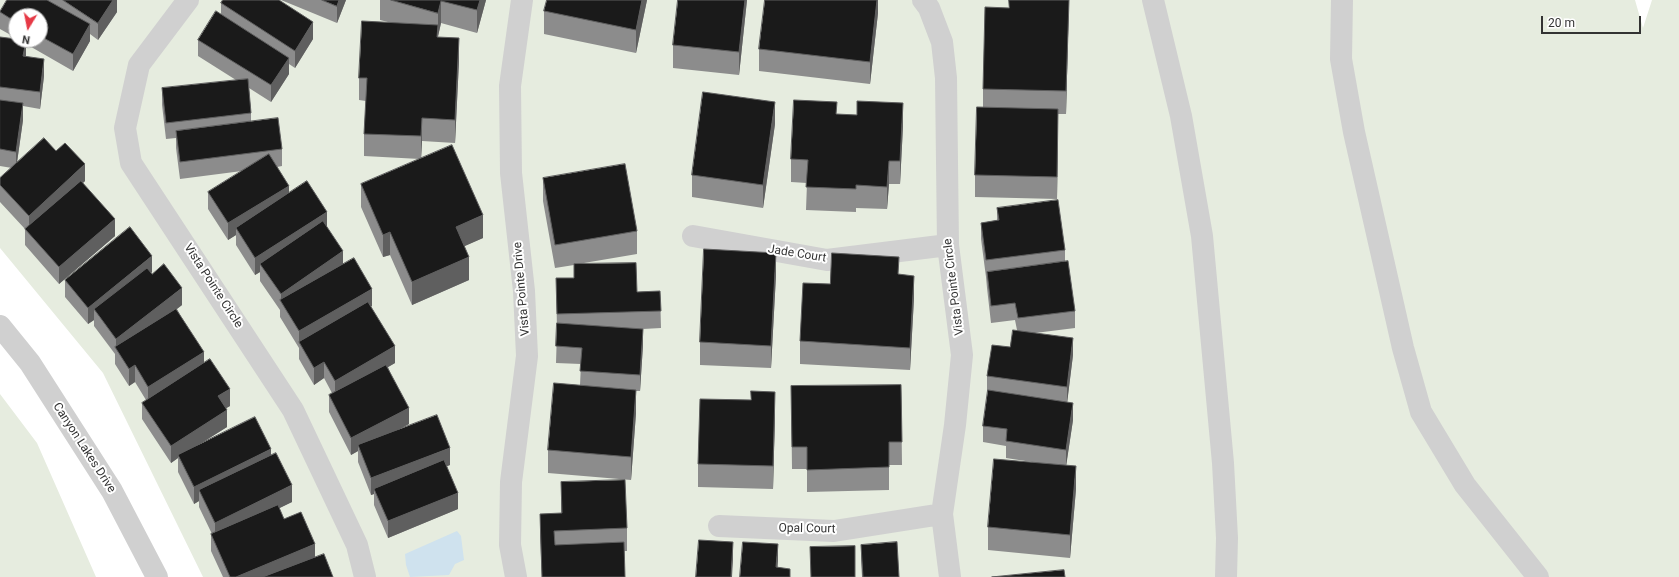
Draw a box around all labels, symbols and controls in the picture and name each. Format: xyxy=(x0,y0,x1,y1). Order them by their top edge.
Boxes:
north arrow xyxy=(8,8,48,48)
scale bar xyxy=(1543,8,1643,34)
text: 20 m xyxy=(1548,16,1575,30)
text: N xyxy=(21,32,31,46)
street label: Vista Pointe Circle xyxy=(941,238,967,336)
street label: Vista Pointe Circle xyxy=(180,241,246,331)
street label: Vista Pointe Drive xyxy=(511,241,533,337)
street label: Jade Court xyxy=(767,242,827,266)
street label: Canyon Lakes Drive xyxy=(50,400,118,496)
street label: Opal Court xyxy=(778,521,836,537)

